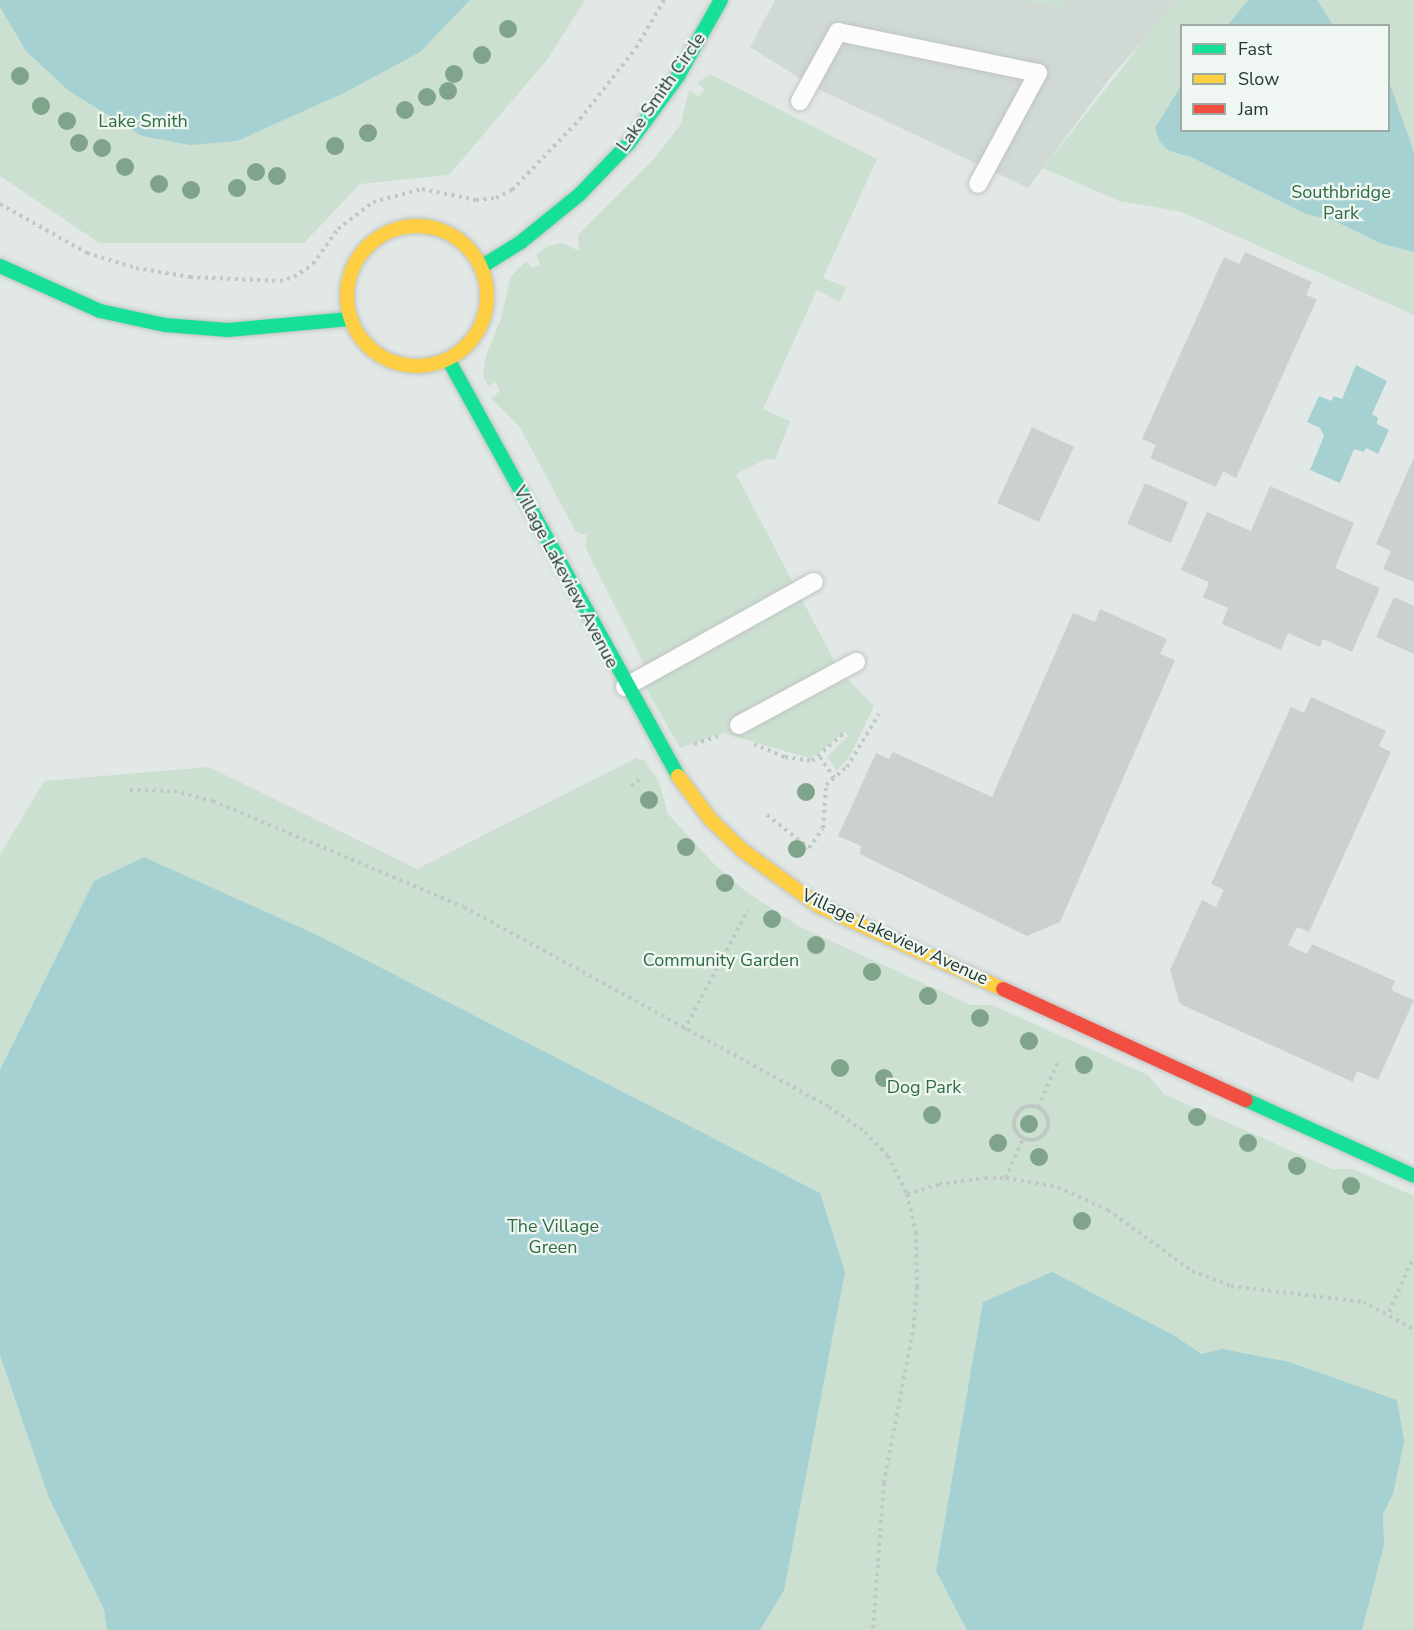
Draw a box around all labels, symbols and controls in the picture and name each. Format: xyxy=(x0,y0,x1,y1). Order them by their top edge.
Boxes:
legend xyxy=(1180,24,1390,132)
street label: Lake Smith Circle xyxy=(612,29,710,155)
text: Fast xyxy=(1238,37,1272,61)
text: Slow xyxy=(1238,67,1279,91)
text: Jam xyxy=(1238,97,1269,121)
park label: Lake Smith xyxy=(98,110,188,132)
park label: Southbridge Park xyxy=(1291,182,1391,224)
street label: Village Lakeview Avenue xyxy=(509,482,623,672)
street label: Village Lakeview Avenue xyxy=(798,884,992,990)
park label: Community Garden xyxy=(643,949,799,971)
park label: Dog Park xyxy=(887,1076,961,1098)
park label: The Village Green xyxy=(507,1216,599,1258)

